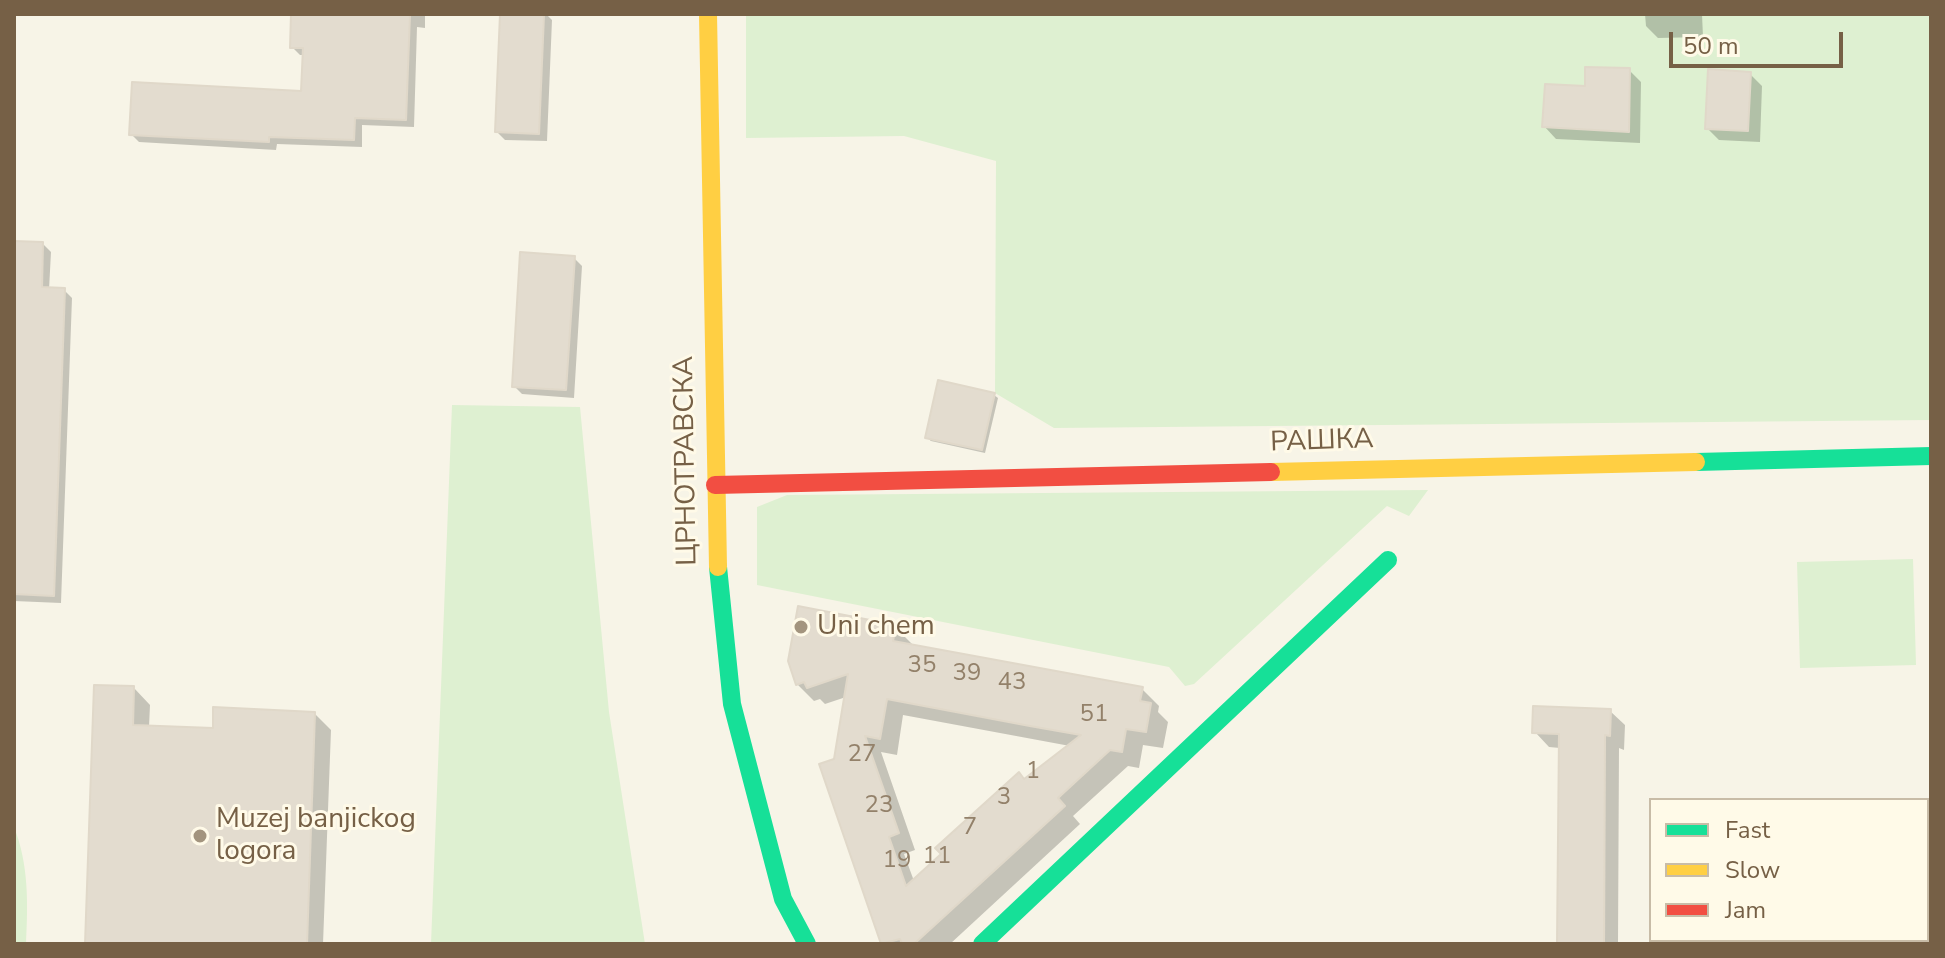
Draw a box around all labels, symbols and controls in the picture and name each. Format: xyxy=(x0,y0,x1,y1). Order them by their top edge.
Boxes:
scale bar xyxy=(1673,16,1847,66)
text: 50 m xyxy=(1683,30,1739,62)
street label: ЦРНОТРАВСКА xyxy=(668,356,706,566)
street label: РАШКА xyxy=(1270,423,1374,461)
place label: Uni chem xyxy=(817,610,935,644)
marker: Uni chem xyxy=(792,618,810,636)
house number: 35 xyxy=(908,652,936,680)
house number: 39 xyxy=(953,660,981,688)
house number: 43 xyxy=(998,669,1026,697)
house number: 51 xyxy=(1080,701,1108,729)
house number: 27 xyxy=(848,741,876,769)
house number: 1 xyxy=(1026,758,1040,786)
house number: 3 xyxy=(997,784,1011,812)
house number: 23 xyxy=(865,792,893,820)
legend xyxy=(1649,798,1929,942)
place label: Muzej banjickog logora xyxy=(216,803,416,869)
house number: 7 xyxy=(963,814,977,842)
text: Fast xyxy=(1725,814,1770,846)
marker: Muzej banjickog logora xyxy=(191,827,209,845)
house number: 11 xyxy=(923,843,951,871)
house number: 19 xyxy=(883,847,911,875)
text: Slow xyxy=(1725,854,1780,886)
text: Jam xyxy=(1725,894,1766,926)

